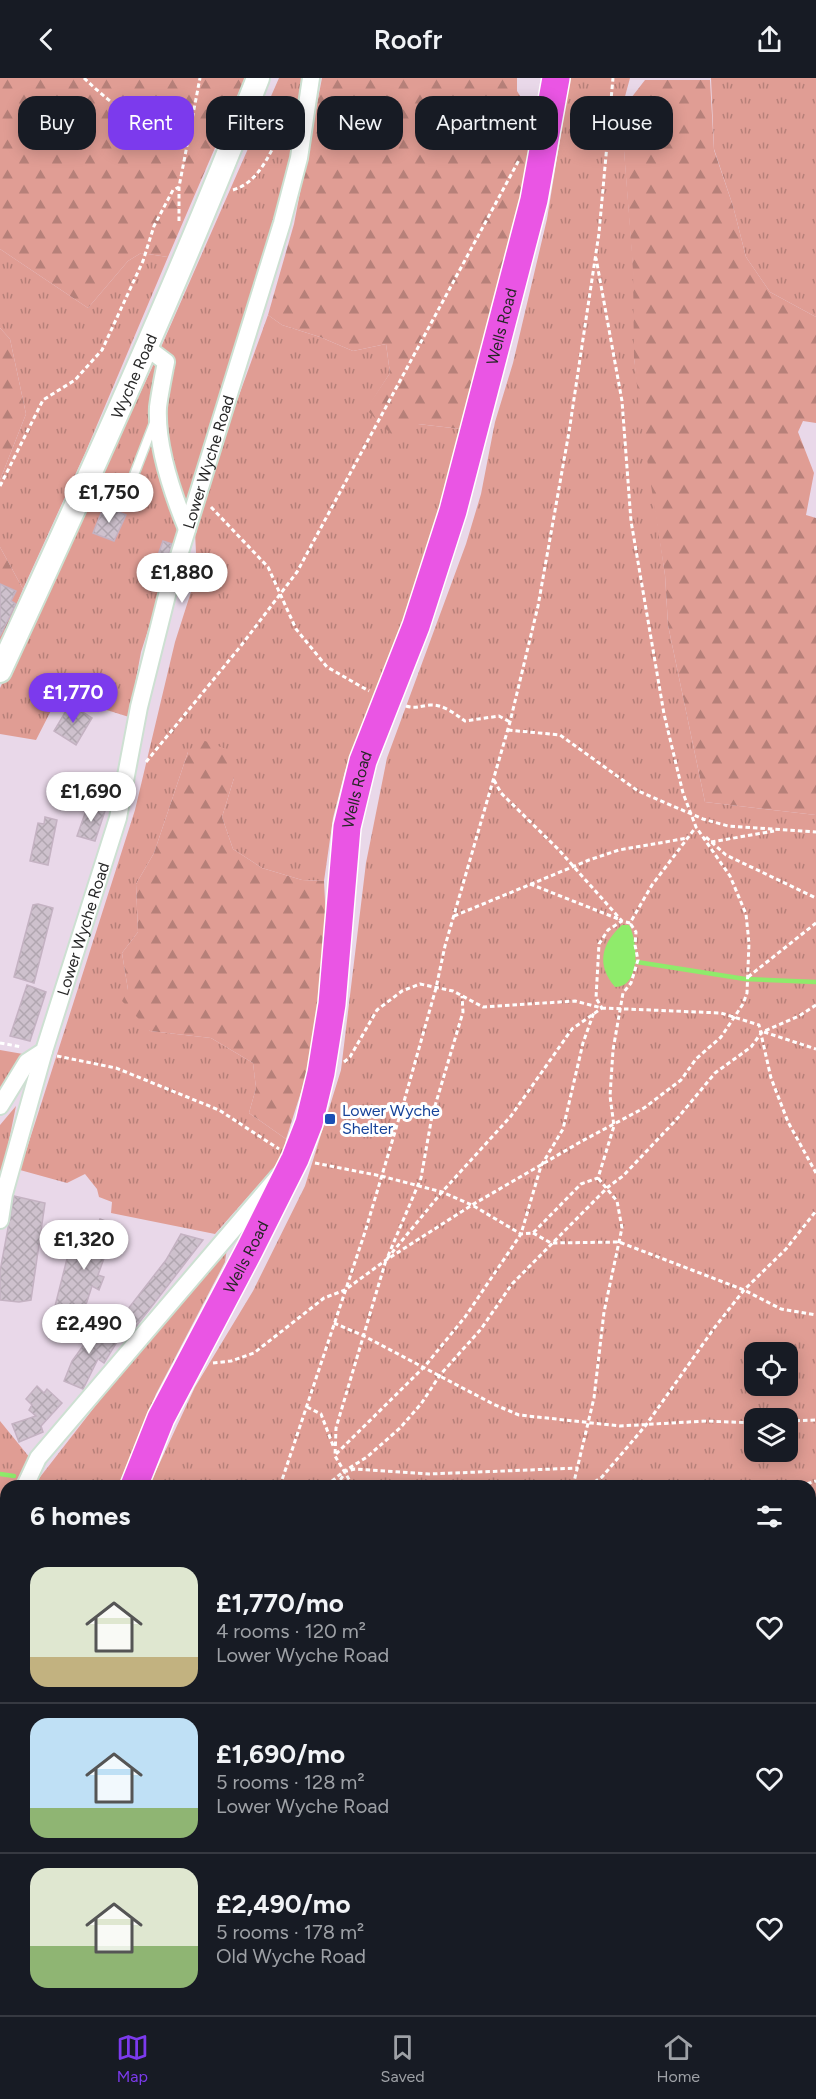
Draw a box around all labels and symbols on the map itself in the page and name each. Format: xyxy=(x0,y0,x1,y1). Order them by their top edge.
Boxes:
street label: Wells Road xyxy=(482,286,520,367)
street label: Wyche Road xyxy=(107,331,161,421)
street label: Lower Wyche Road xyxy=(178,393,238,531)
pin: £1,750 xyxy=(60,473,158,524)
pin: £1,880 xyxy=(133,553,231,604)
pin: £1,770 xyxy=(24,673,122,724)
street label: Wells Road xyxy=(338,748,376,830)
pin: £1,690 xyxy=(42,772,140,823)
street label: Lower Wyche Road xyxy=(53,860,113,998)
place label: Lower Wyche Shelter xyxy=(342,1101,440,1138)
marker: Lower Wyche Shelter xyxy=(323,1112,337,1126)
street label: Wells Road xyxy=(219,1218,272,1296)
pin: £1,320 xyxy=(35,1220,133,1271)
pin: £2,490 xyxy=(40,1304,138,1355)

